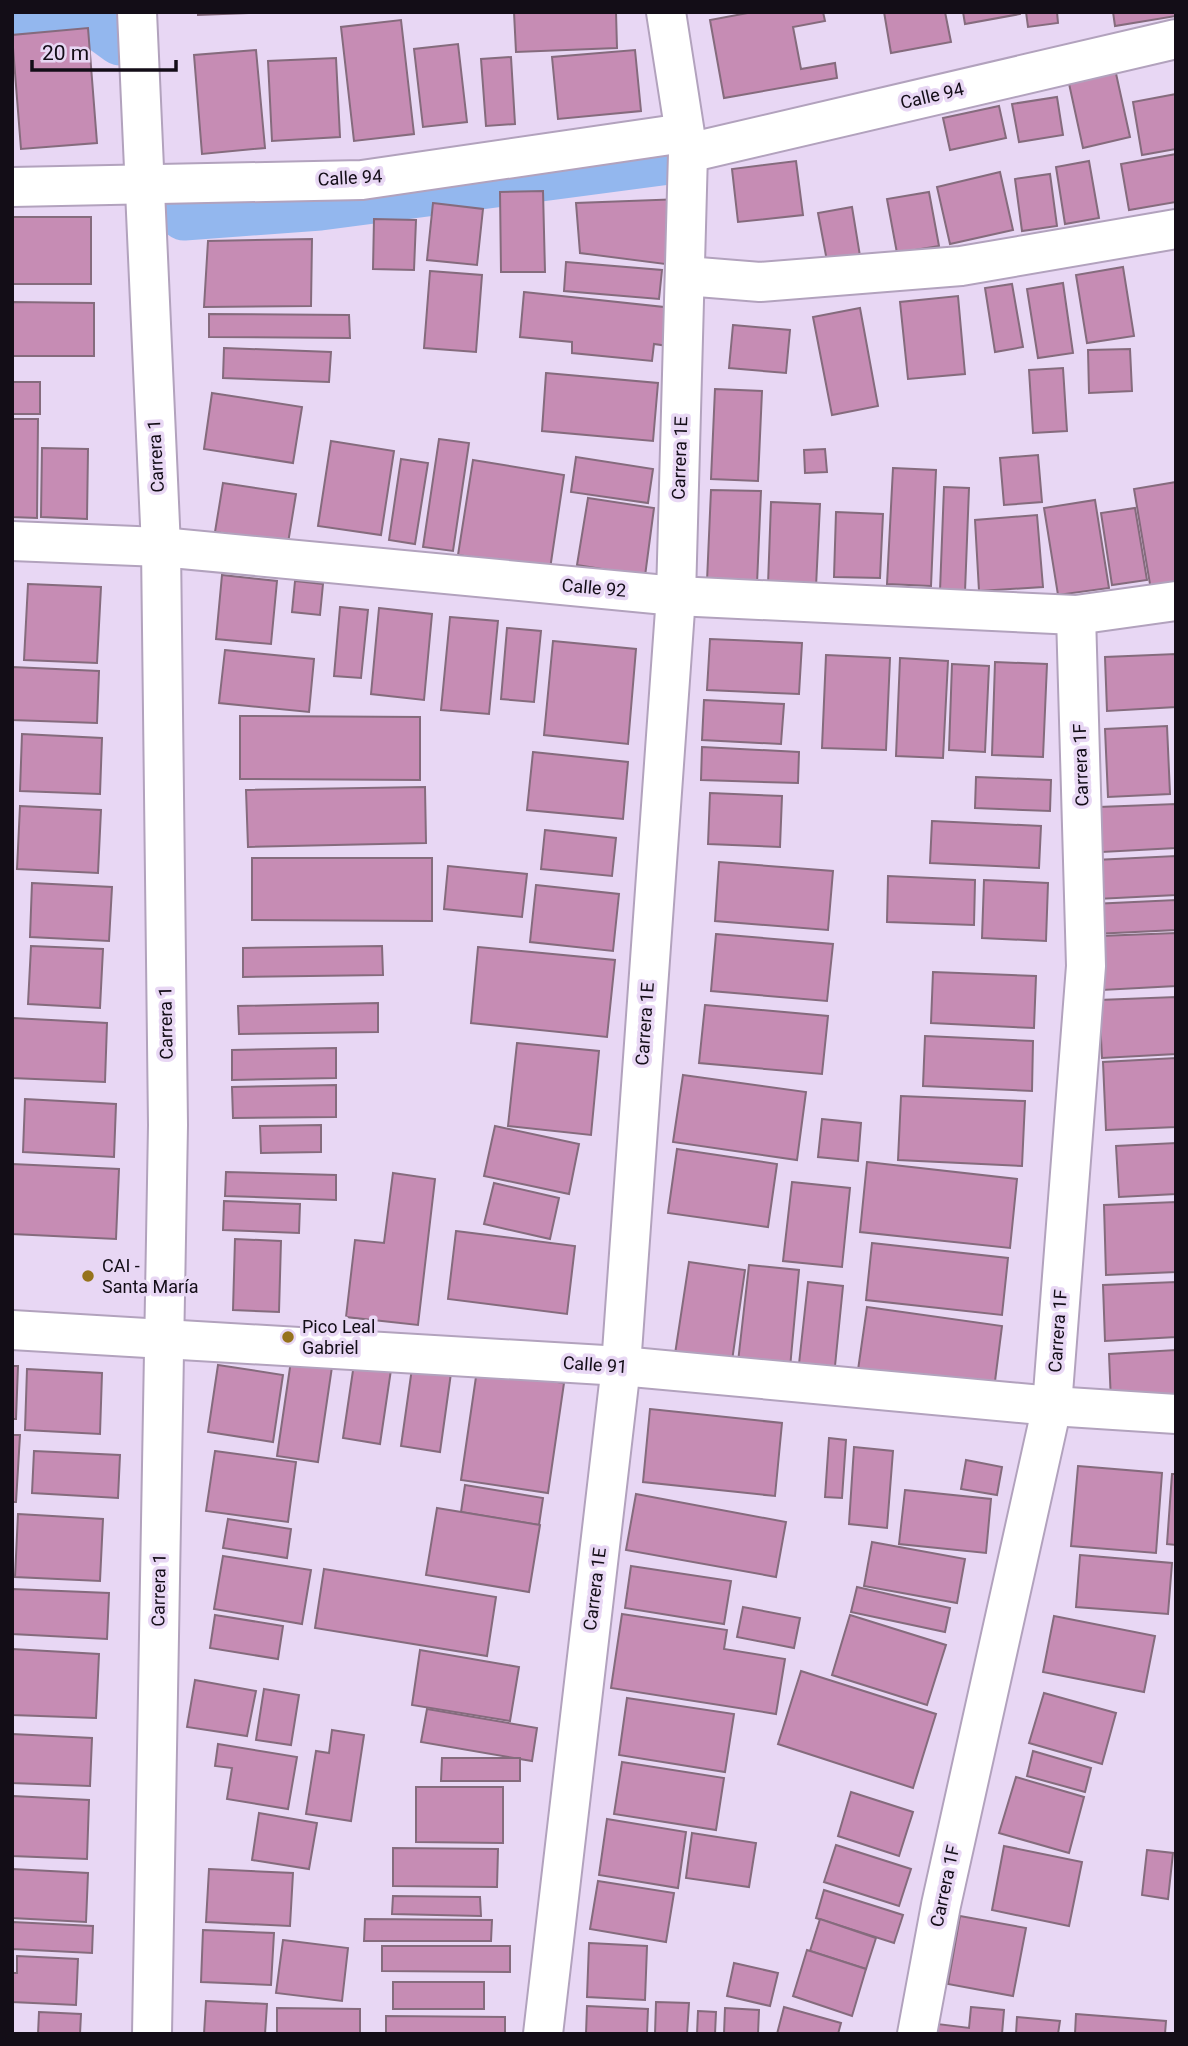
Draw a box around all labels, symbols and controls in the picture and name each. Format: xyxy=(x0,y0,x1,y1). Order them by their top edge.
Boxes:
scale bar xyxy=(32,28,175,72)
text: 20 m xyxy=(42,41,89,65)
street label: Calle 94 xyxy=(898,78,966,113)
street label: Calle 94 xyxy=(317,165,383,190)
street label: Carrera 1E xyxy=(668,416,691,500)
street label: Carrera 1 xyxy=(143,419,168,493)
street label: Calle 92 xyxy=(561,574,627,601)
street label: Carrera 1F xyxy=(1069,723,1092,807)
street label: Carrera 1E xyxy=(631,982,658,1066)
street label: Carrera 1 xyxy=(154,986,177,1060)
place label: CAI - Santa María xyxy=(102,1255,198,1297)
marker: CAI - Santa María xyxy=(80,1268,96,1284)
street label: Carrera 1F xyxy=(1044,1289,1071,1373)
place label: Pico Leal Gabriel xyxy=(302,1316,375,1358)
marker: Pico Leal Gabriel xyxy=(280,1329,296,1345)
street label: Calle 91 xyxy=(562,1352,628,1377)
street label: Carrera 1E xyxy=(579,1546,610,1632)
street label: Carrera 1 xyxy=(147,1553,170,1627)
street label: Carrera 1F xyxy=(926,1843,963,1929)

